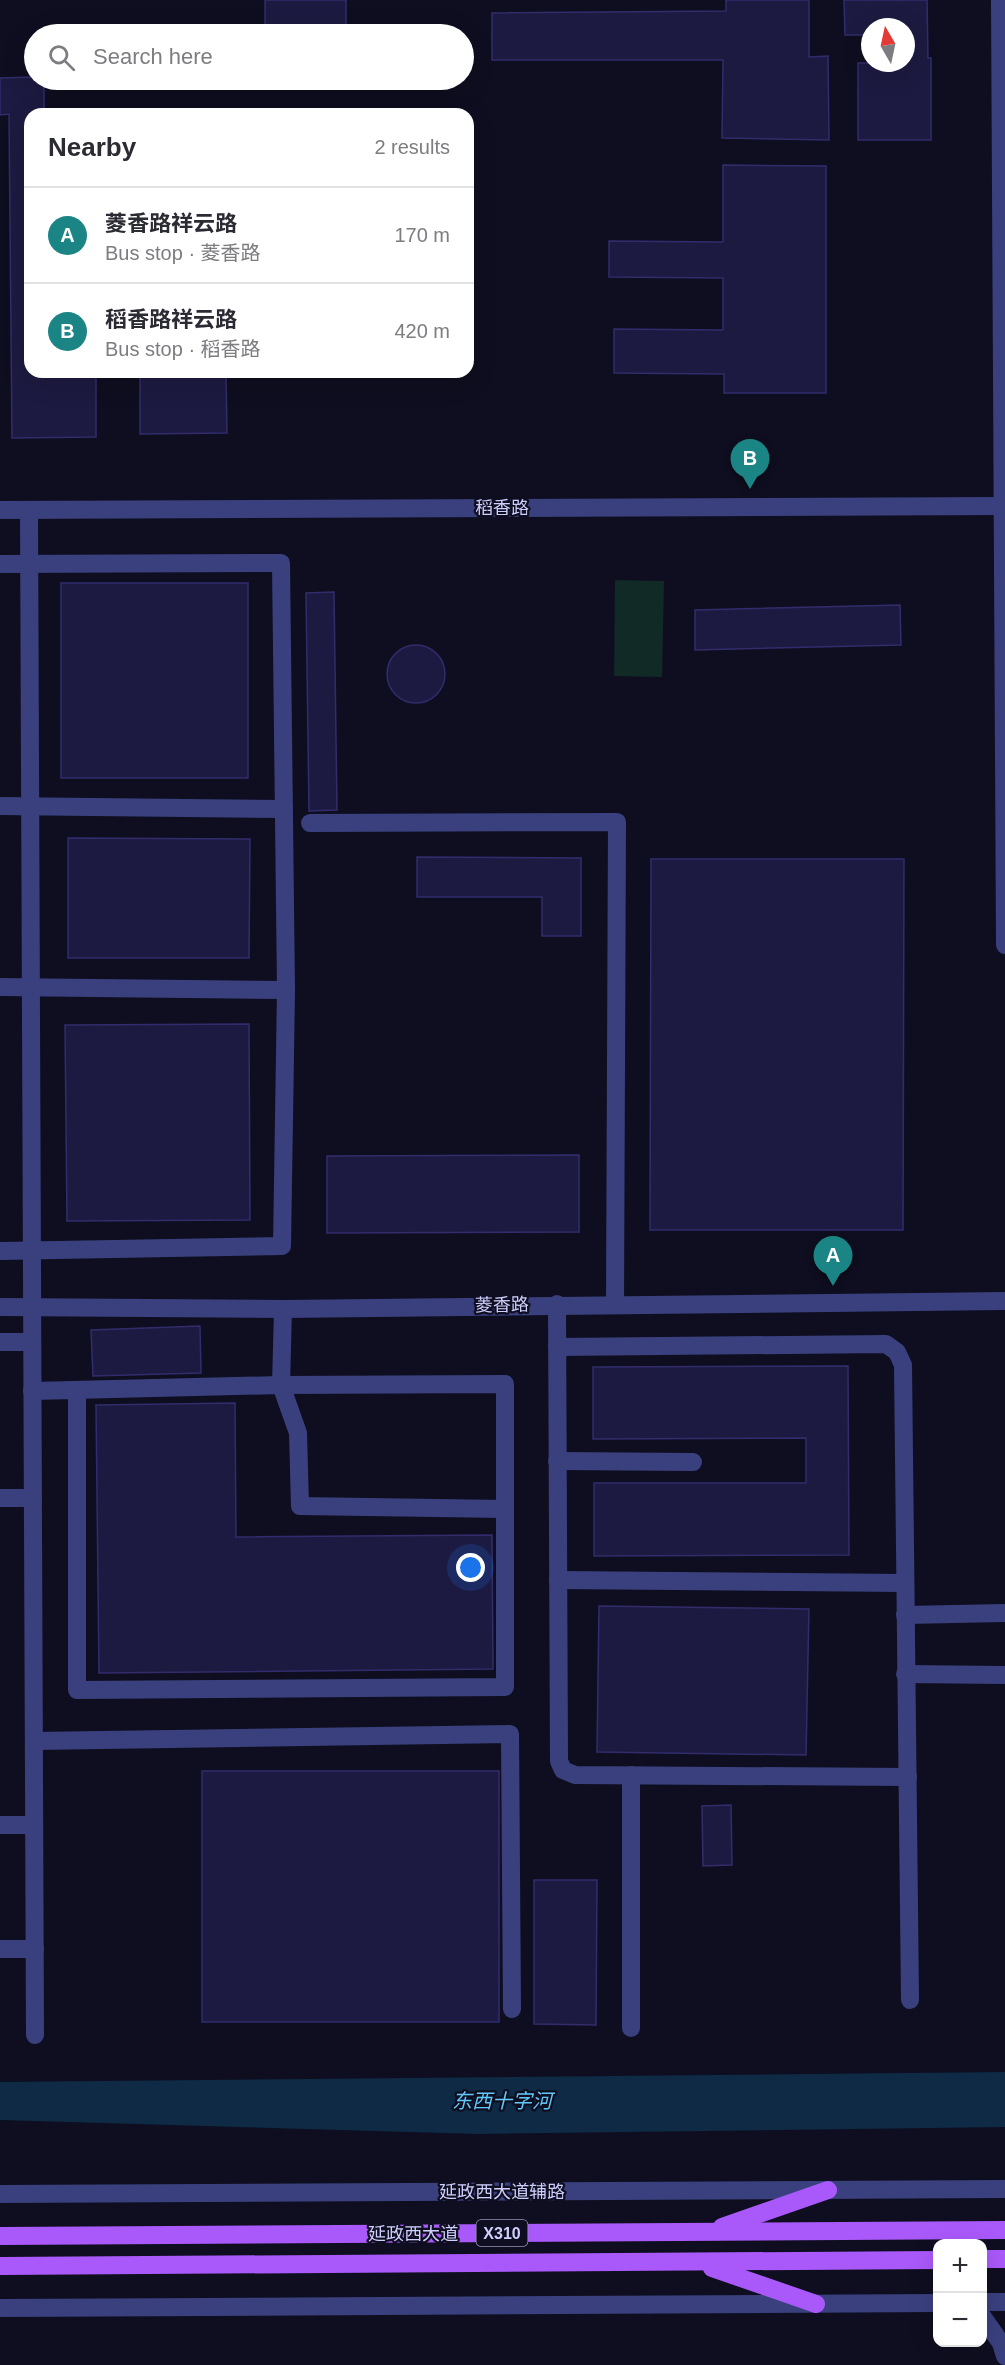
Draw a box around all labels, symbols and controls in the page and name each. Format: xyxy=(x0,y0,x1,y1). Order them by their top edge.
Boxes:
north arrow xyxy=(861,18,915,72)
search box xyxy=(24,24,474,90)
icon: search xyxy=(45,41,78,74)
text: Search here xyxy=(93,44,213,69)
text: Nearby xyxy=(48,132,136,162)
text: 2 results xyxy=(374,136,450,158)
text: 菱香路祥云路 xyxy=(105,211,237,236)
text: A xyxy=(60,224,75,246)
text: 170 m xyxy=(394,224,450,246)
text: Bus stop · 菱香路 xyxy=(105,242,261,264)
text: 稻香路祥云路 xyxy=(105,307,237,332)
text: B xyxy=(60,320,75,342)
text: 420 m xyxy=(394,320,450,342)
text: Bus stop · 稻香路 xyxy=(105,338,261,360)
pin: B xyxy=(730,440,770,489)
street label: 稻香路 xyxy=(475,498,529,518)
pin: A xyxy=(814,1236,852,1286)
street label: 菱香路 xyxy=(475,1295,529,1315)
your location xyxy=(456,1553,485,1582)
water label: 东西十字河 xyxy=(452,2090,556,2112)
street label: 延政西大道辅路 xyxy=(439,2182,565,2202)
road number: X310 xyxy=(476,2220,528,2246)
street label: 延政西大道 xyxy=(368,2224,458,2244)
map controls xyxy=(933,2239,987,2347)
button: + xyxy=(933,2239,987,2293)
button: − xyxy=(933,2293,987,2347)

